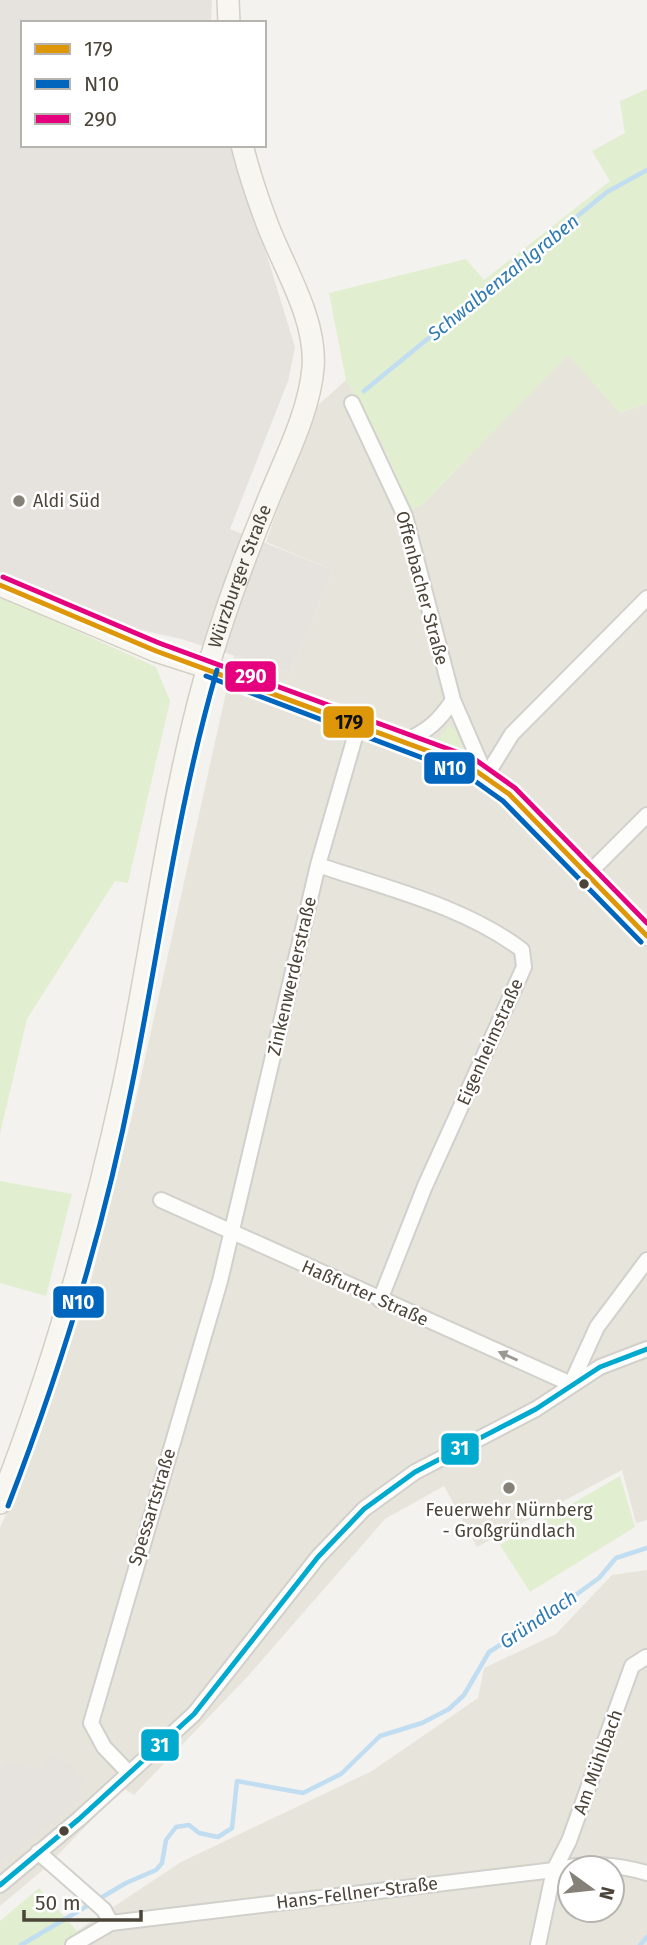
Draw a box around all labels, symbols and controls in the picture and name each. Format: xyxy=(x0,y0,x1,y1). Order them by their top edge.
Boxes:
legend xyxy=(21,21,266,147)
text: 179 xyxy=(84,36,113,62)
text: N10 xyxy=(84,71,119,97)
text: 290 xyxy=(84,106,117,132)
water label: Schwalbenzahlgraben xyxy=(422,209,583,346)
place label: Aldi Süd xyxy=(33,490,100,512)
marker: Aldi Süd xyxy=(11,493,27,509)
street label: Würzburger Straße xyxy=(204,501,276,651)
street label: Offenbacher Straße xyxy=(391,509,453,667)
line badge: 290 xyxy=(224,660,277,693)
text: 290 xyxy=(235,665,267,688)
line badge: 179 xyxy=(322,705,375,739)
text: 179 xyxy=(335,711,363,734)
line badge: N10 xyxy=(423,751,476,785)
text: N10 xyxy=(434,757,466,780)
unlabelled marker xyxy=(577,877,591,891)
street label: Zinkenwerderstraße xyxy=(263,894,321,1058)
street label: Eigenheimstraße xyxy=(452,975,528,1109)
street label: Haßfurter Straße xyxy=(298,1255,432,1331)
line badge: N10 xyxy=(52,1285,105,1319)
text: N10 xyxy=(62,1291,94,1314)
one-way arrow xyxy=(498,1350,519,1361)
line badge: 31 xyxy=(440,1432,480,1466)
text: 31 xyxy=(450,1437,469,1460)
street label: Spessartstraße xyxy=(124,1446,180,1568)
marker: Feuerwehr Nürnberg - Großgründlach xyxy=(501,1480,517,1496)
place label: Feuerwehr Nürnberg - Großgründlach xyxy=(425,1499,593,1542)
water label: Gründlach xyxy=(495,1585,581,1654)
street label: Am Mühlbach xyxy=(569,1706,627,1818)
line badge: 31 xyxy=(140,1728,180,1762)
text: 31 xyxy=(150,1734,169,1757)
unlabelled marker xyxy=(57,1824,71,1838)
north arrow xyxy=(556,1854,626,1924)
street label: Hans-Fellner-Straße xyxy=(275,1872,439,1914)
scale bar xyxy=(24,1878,142,1922)
text: N xyxy=(594,1884,620,1902)
text: 50 m xyxy=(35,1890,81,1916)

